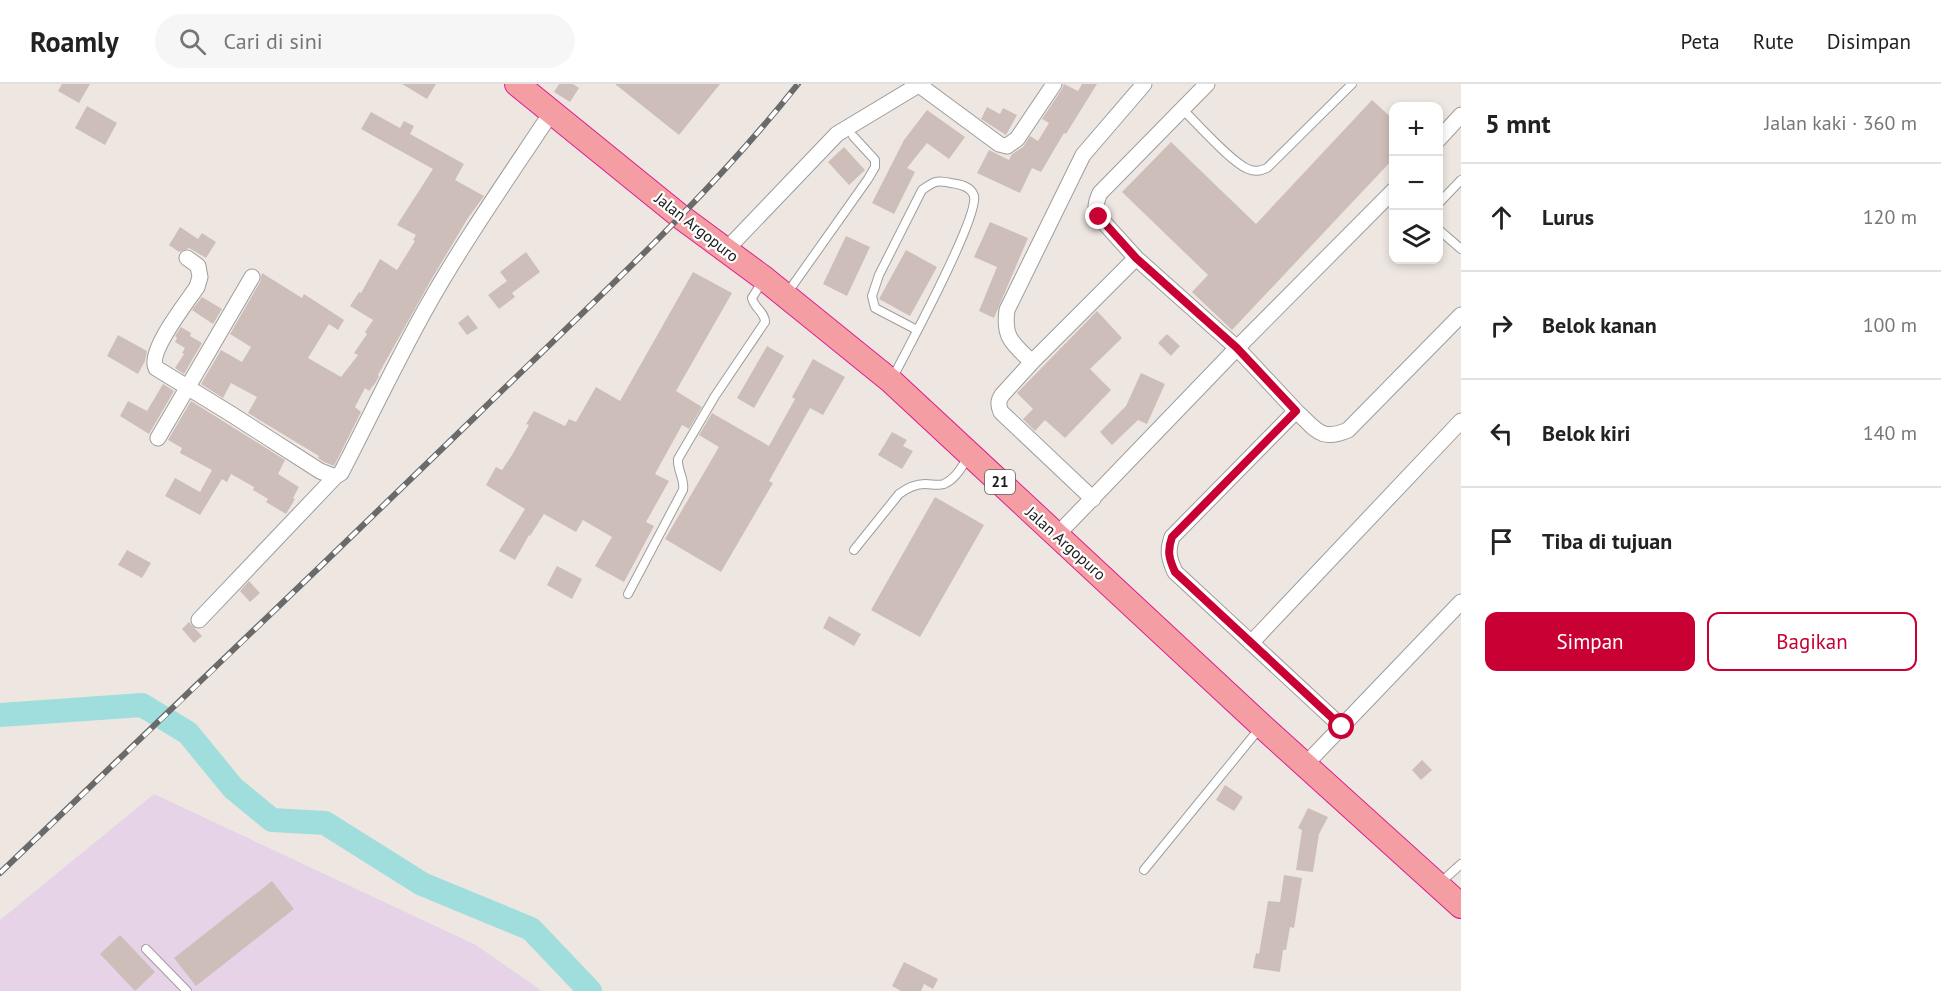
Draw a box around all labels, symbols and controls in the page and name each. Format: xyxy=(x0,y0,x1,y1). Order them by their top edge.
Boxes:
search box xyxy=(155,14,575,68)
text: Roamly xyxy=(30,23,119,60)
icon: search xyxy=(176,25,209,58)
text: Cari di sini xyxy=(224,27,323,55)
text: Peta xyxy=(1680,28,1720,55)
text: Rute xyxy=(1753,28,1794,55)
text: Disimpan xyxy=(1827,28,1911,55)
map controls xyxy=(1389,102,1443,264)
button: + xyxy=(1389,102,1443,156)
text: 5 mnt xyxy=(1485,107,1551,140)
text: Jalan kaki · 360 m xyxy=(1764,110,1917,136)
button: − xyxy=(1389,156,1443,210)
street label: Jalan Argopuro xyxy=(650,187,743,266)
icon: ahead xyxy=(1485,201,1518,234)
route end xyxy=(1085,203,1111,229)
text: Lurus xyxy=(1542,203,1594,231)
text: 120 m xyxy=(1863,204,1917,230)
button: layers xyxy=(1389,210,1443,264)
icon: right xyxy=(1485,309,1518,342)
text: Belok kanan xyxy=(1542,311,1657,339)
text: 100 m xyxy=(1863,312,1917,338)
icon: left xyxy=(1485,417,1518,450)
text: Belok kiri xyxy=(1542,419,1631,447)
text: 140 m xyxy=(1863,420,1917,446)
road number: 21 xyxy=(985,470,1015,494)
street label: Jalan Argopuro xyxy=(1021,501,1110,584)
icon: arrive xyxy=(1485,525,1518,558)
text: Tiba di tujuan xyxy=(1542,527,1672,555)
button: Simpan xyxy=(1485,612,1695,671)
button: Bagikan xyxy=(1707,612,1917,671)
route start xyxy=(1328,713,1354,739)

